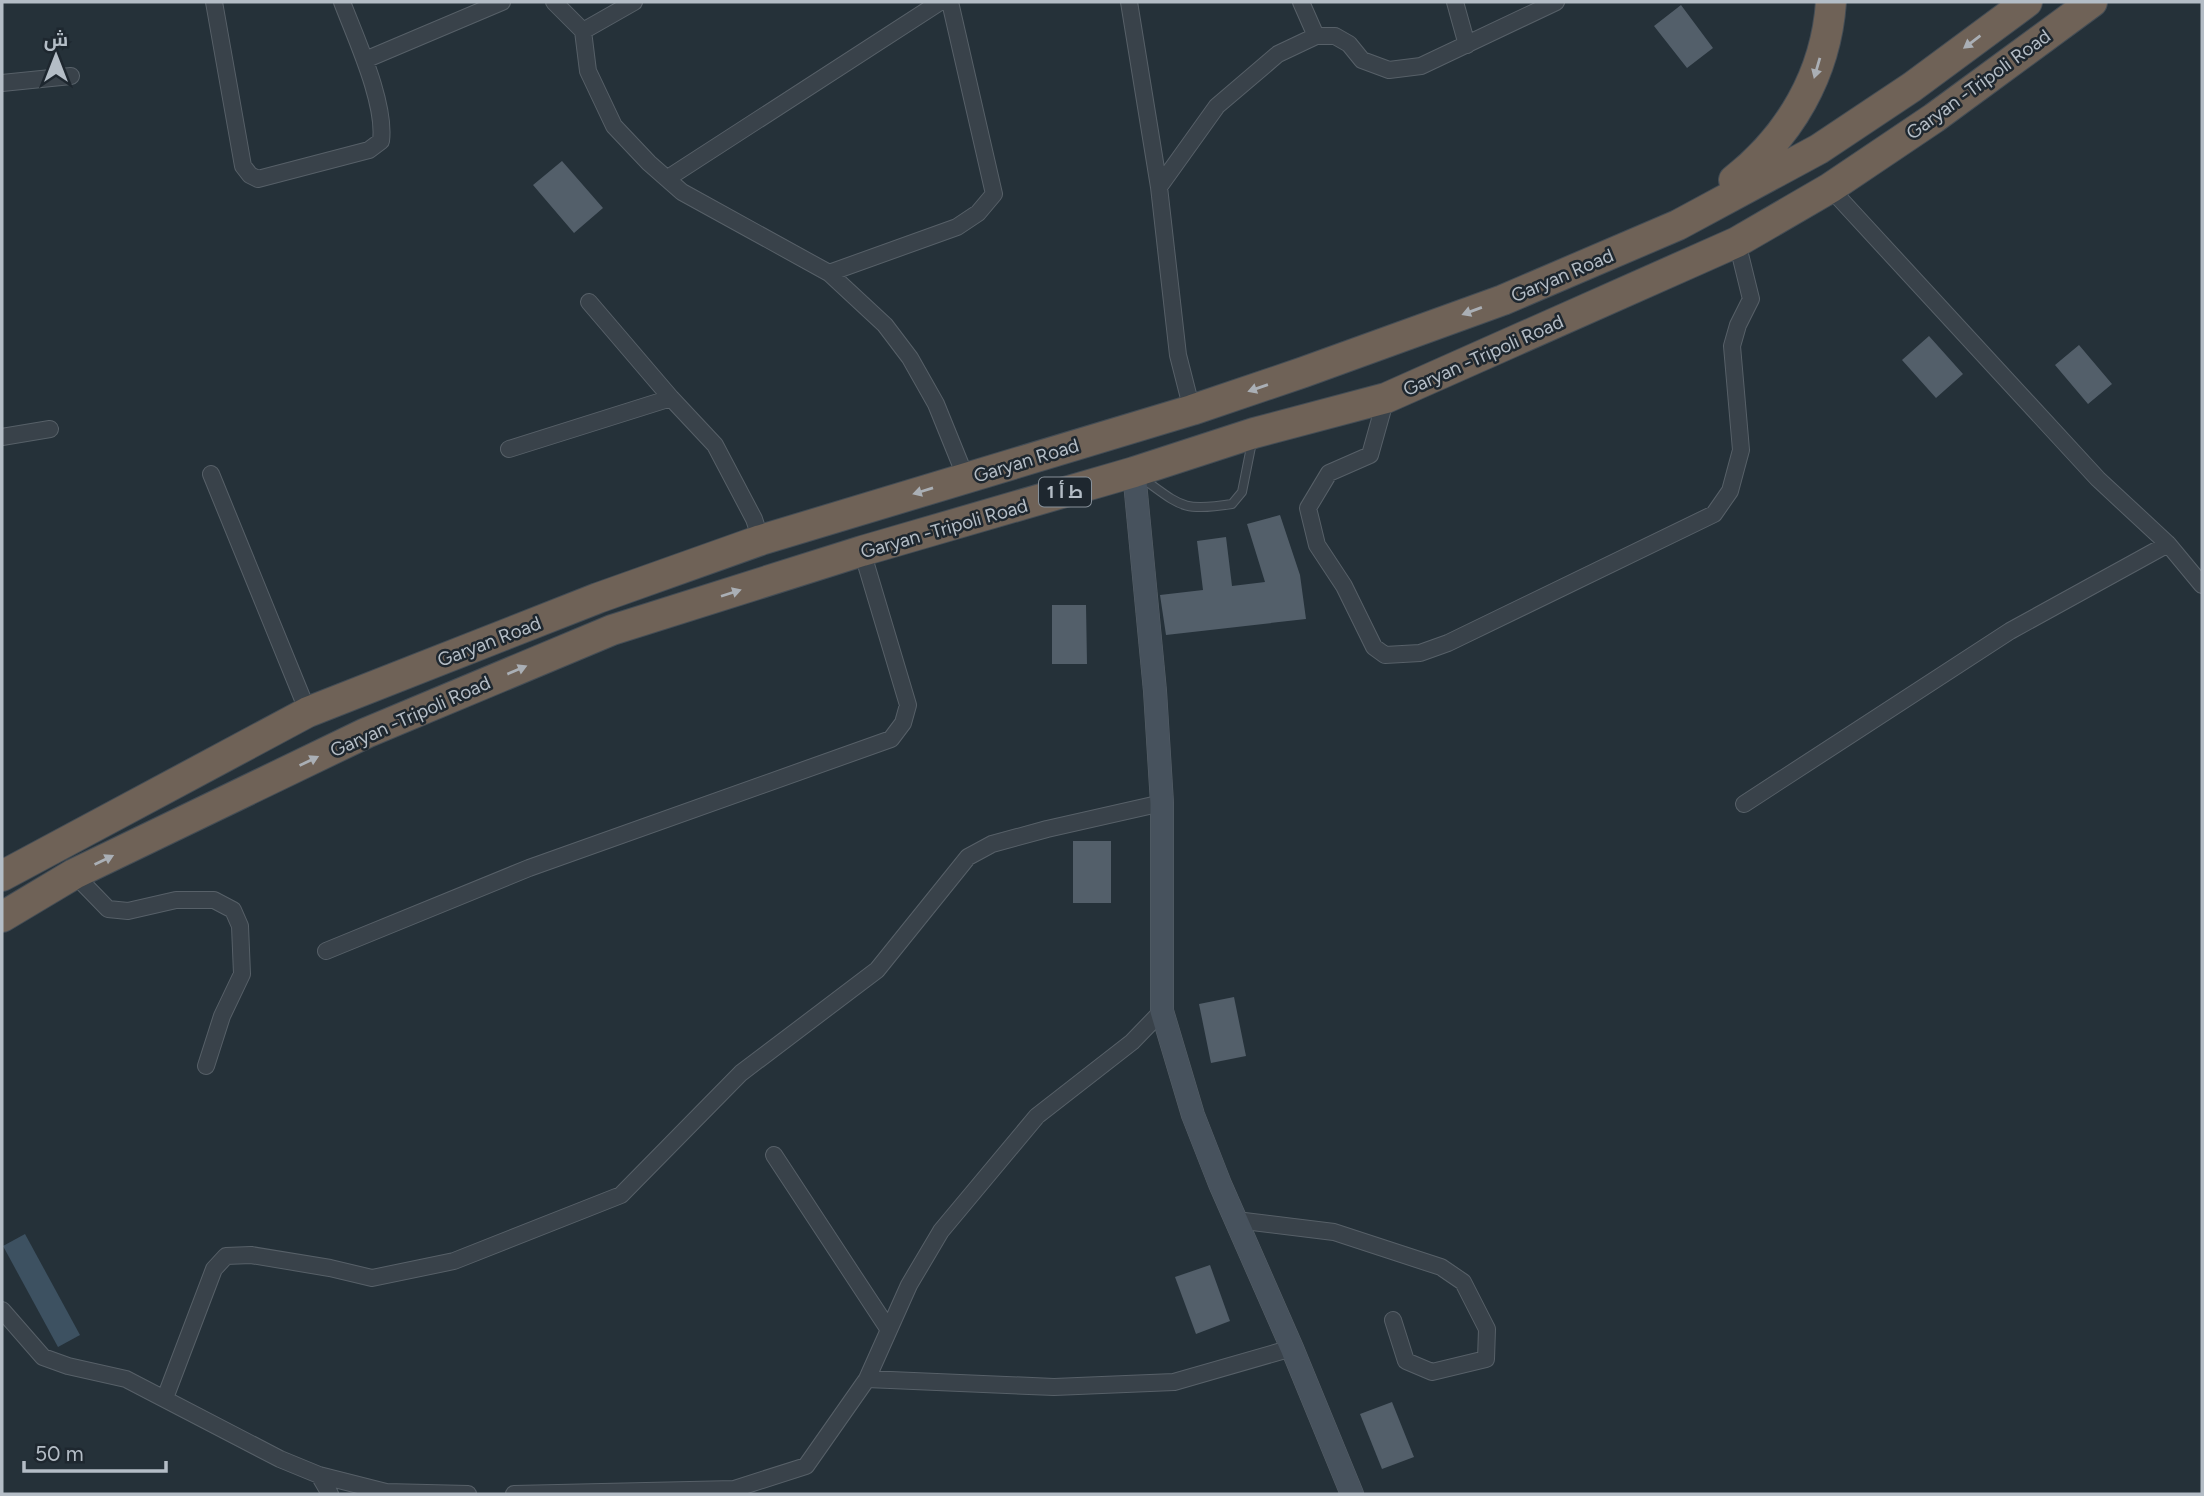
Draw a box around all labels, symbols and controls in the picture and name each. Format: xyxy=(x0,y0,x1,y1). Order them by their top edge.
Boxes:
north arrow xyxy=(21,21,91,91)
street label: Garyan -Tripoli Road xyxy=(1902,24,2055,145)
text: ش xyxy=(44,28,68,51)
one-way arrow xyxy=(1963,35,1981,49)
one-way arrow xyxy=(1811,58,1821,79)
street label: Garyan Road xyxy=(1508,244,1617,307)
one-way arrow xyxy=(1461,306,1482,317)
street label: Garyan -Tripoli Road xyxy=(1400,310,1567,401)
one-way arrow xyxy=(1247,383,1268,394)
street label: Garyan Road xyxy=(971,434,1082,487)
road number: ط أ 1 xyxy=(1039,478,1091,506)
one-way arrow xyxy=(912,486,933,496)
street label: Garyan -Tripoli Road xyxy=(858,494,1030,563)
one-way arrow xyxy=(721,587,742,597)
street label: Garyan Road xyxy=(434,611,544,672)
one-way arrow xyxy=(507,664,528,675)
street label: Garyan -Tripoli Road xyxy=(327,671,494,762)
one-way arrow xyxy=(299,755,319,767)
one-way arrow xyxy=(94,854,114,865)
scale bar xyxy=(24,1430,166,1474)
text: 50 m xyxy=(35,1441,84,1466)

